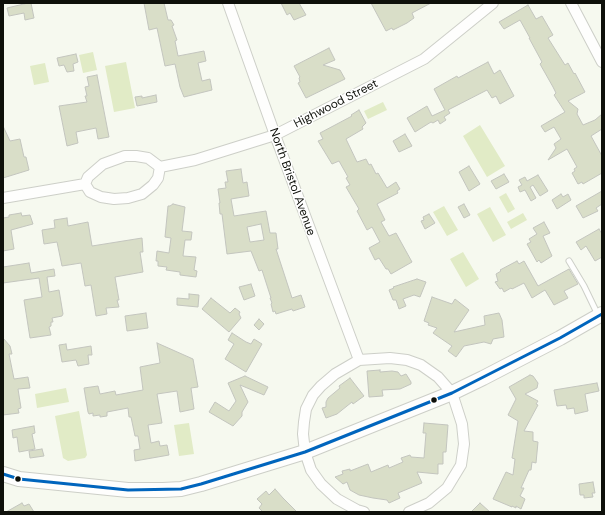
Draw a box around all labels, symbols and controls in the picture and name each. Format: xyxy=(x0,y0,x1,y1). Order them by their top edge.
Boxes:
street label: Highwood Street xyxy=(292,77,380,131)
street label: North Bristol Avenue xyxy=(266,126,318,238)
unlabelled marker xyxy=(429,395,439,405)
unlabelled marker xyxy=(13,474,23,484)

